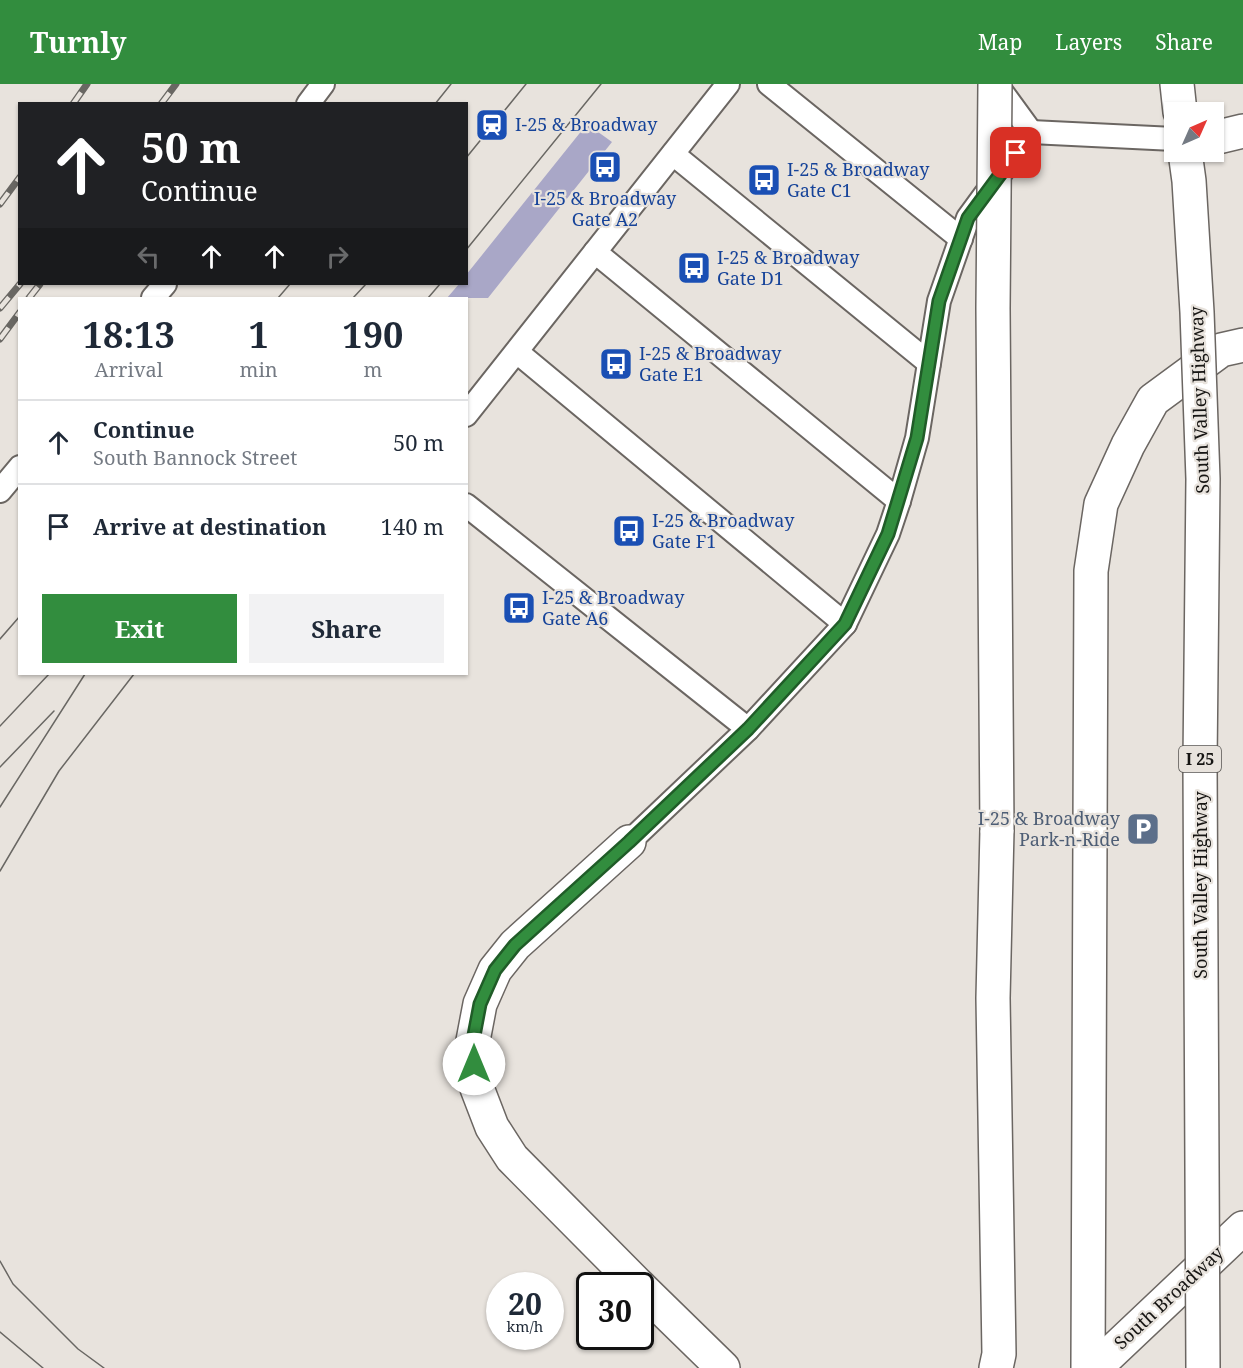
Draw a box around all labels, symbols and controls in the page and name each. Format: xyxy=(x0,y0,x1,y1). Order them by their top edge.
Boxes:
text: Turnly xyxy=(30,23,126,61)
text: Map xyxy=(978,28,1022,56)
text: Layers xyxy=(1055,28,1122,56)
text: Share xyxy=(1155,28,1213,56)
north arrow xyxy=(1164,102,1224,162)
map controls xyxy=(1164,102,1224,162)
station icon: I-25 & Broadway xyxy=(474,107,510,143)
place label: I-25 & Broadway xyxy=(515,112,658,136)
text: 50 m xyxy=(141,118,241,175)
icon: ahead xyxy=(42,126,120,204)
pin xyxy=(990,127,1041,178)
icon: arrive xyxy=(999,136,1032,169)
bus stop icon: I-25 & Broadway Gate A2 xyxy=(587,149,623,185)
place label: I-25 & Broadway Gate C1 xyxy=(787,157,930,202)
bus stop icon: I-25 & Broadway Gate C1 xyxy=(746,162,782,198)
text: Continue xyxy=(141,172,258,209)
place label: I-25 & Broadway Gate A2 xyxy=(534,186,677,231)
icon: left xyxy=(132,240,165,273)
icon: ahead xyxy=(195,240,228,273)
icon: ahead xyxy=(258,240,291,273)
icon: right xyxy=(321,240,354,273)
place label: I-25 & Broadway Gate D1 xyxy=(717,245,860,290)
bus stop icon: I-25 & Broadway Gate D1 xyxy=(676,250,712,286)
street label: South Valley Highway xyxy=(1184,305,1214,494)
text: 18:13 xyxy=(83,310,175,359)
text: 1 xyxy=(248,310,269,359)
text: 190 xyxy=(342,310,403,359)
place label: I-25 & Broadway Gate E1 xyxy=(639,341,782,386)
bus stop icon: I-25 & Broadway Gate E1 xyxy=(598,346,634,382)
text: Arrival xyxy=(95,356,163,383)
text: min xyxy=(240,356,278,383)
text: m xyxy=(363,356,382,383)
text: Continue xyxy=(93,414,195,444)
icon: ahead xyxy=(42,426,75,459)
text: 50 m xyxy=(393,427,444,457)
text: South Bannock Street xyxy=(93,444,297,471)
place label: I-25 & Broadway Gate F1 xyxy=(652,508,795,553)
icon: arrive xyxy=(42,510,75,543)
text: Arrive at destination xyxy=(93,511,327,541)
text: 140 m xyxy=(381,511,444,541)
bus stop icon: I-25 & Broadway Gate F1 xyxy=(611,513,647,549)
place label: I-25 & Broadway Gate A6 xyxy=(542,585,685,630)
bus stop icon: I-25 & Broadway Gate A6 xyxy=(501,590,537,626)
button: Exit xyxy=(42,594,237,663)
button: Share xyxy=(249,594,444,663)
road number: I 25 xyxy=(1179,746,1221,772)
street label: South Valley Highway xyxy=(1188,790,1212,979)
place label: I-25 & Broadway Park-n-Ride xyxy=(978,806,1121,851)
parking icon: I-25 & Broadway Park-n-Ride xyxy=(1125,811,1161,847)
position arrow xyxy=(442,1032,506,1096)
street label: South Broadway xyxy=(1108,1240,1229,1354)
speed limit sign: 30 xyxy=(576,1272,654,1350)
text: 20 xyxy=(508,1283,542,1324)
text: km/h xyxy=(507,1316,543,1336)

